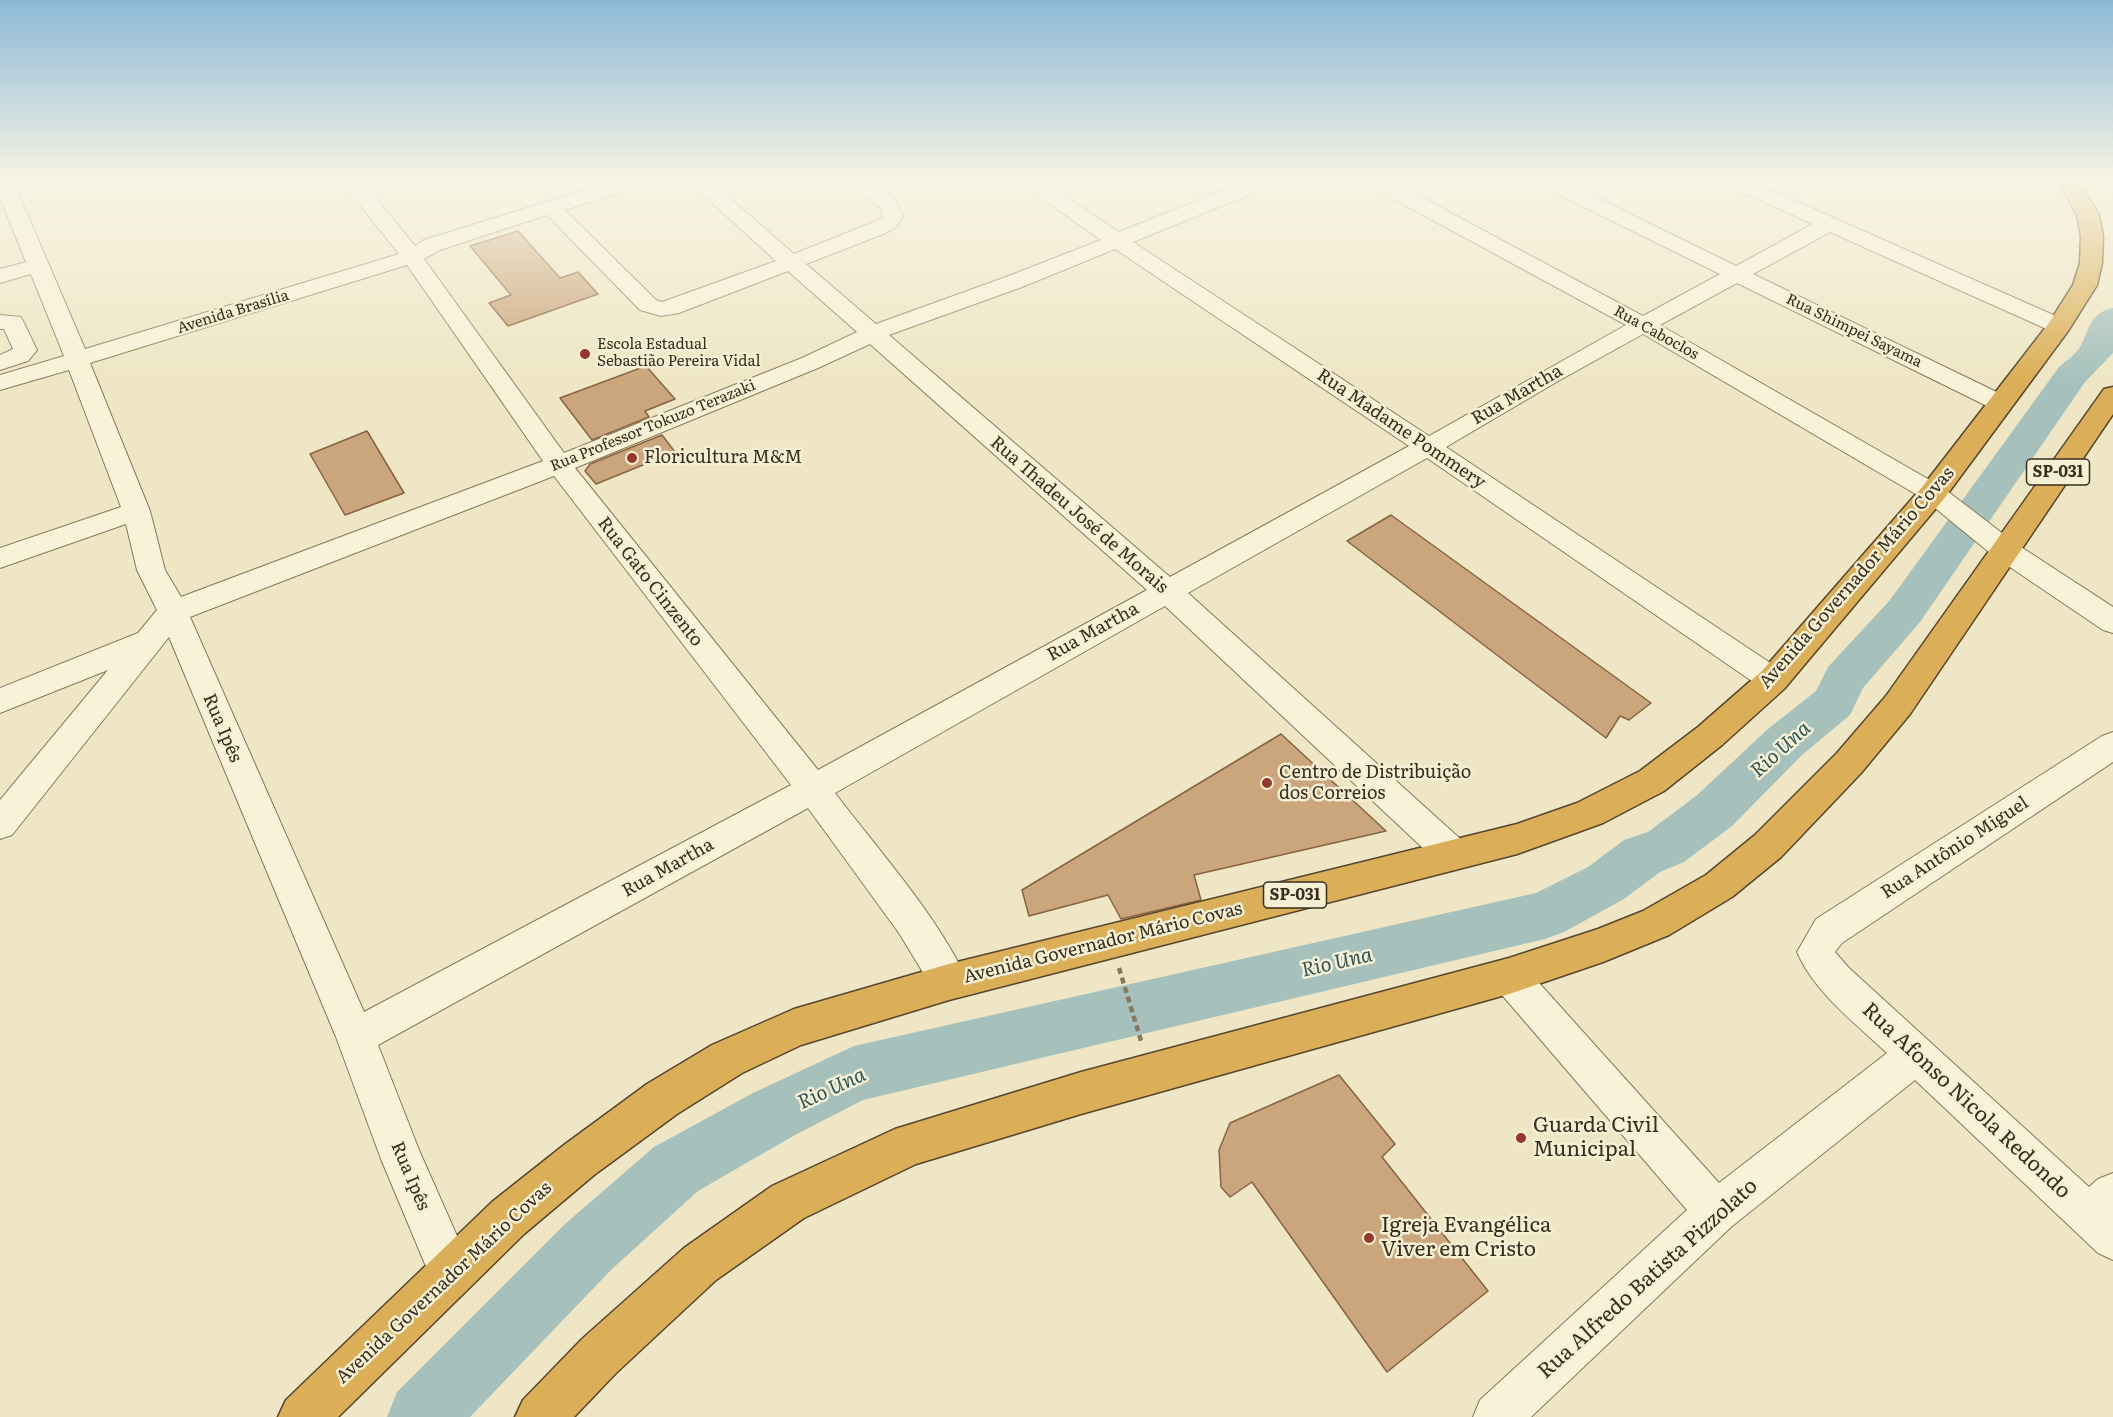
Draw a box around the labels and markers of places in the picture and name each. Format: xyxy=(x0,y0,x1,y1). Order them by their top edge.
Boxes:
place label: Escola Estadual Sebastião Pereira Vidal xyxy=(597,336,761,371)
marker: Escola Estadual Sebastião Pereira Vidal xyxy=(578,347,592,361)
place label: Floricultura M&M xyxy=(644,447,802,469)
marker: Floricultura M&M xyxy=(625,451,639,465)
place label: Centro de Distribuição dos Correios xyxy=(1279,762,1471,804)
marker: Centro de Distribuição dos Correios xyxy=(1260,776,1274,790)
place label: Guarda Civil Municipal xyxy=(1533,1113,1659,1163)
marker: Guarda Civil Municipal xyxy=(1514,1131,1528,1145)
place label: Igreja Evangélica Viver em Cristo xyxy=(1381,1213,1551,1263)
marker: Igreja Evangélica Viver em Cristo xyxy=(1362,1231,1376,1245)

